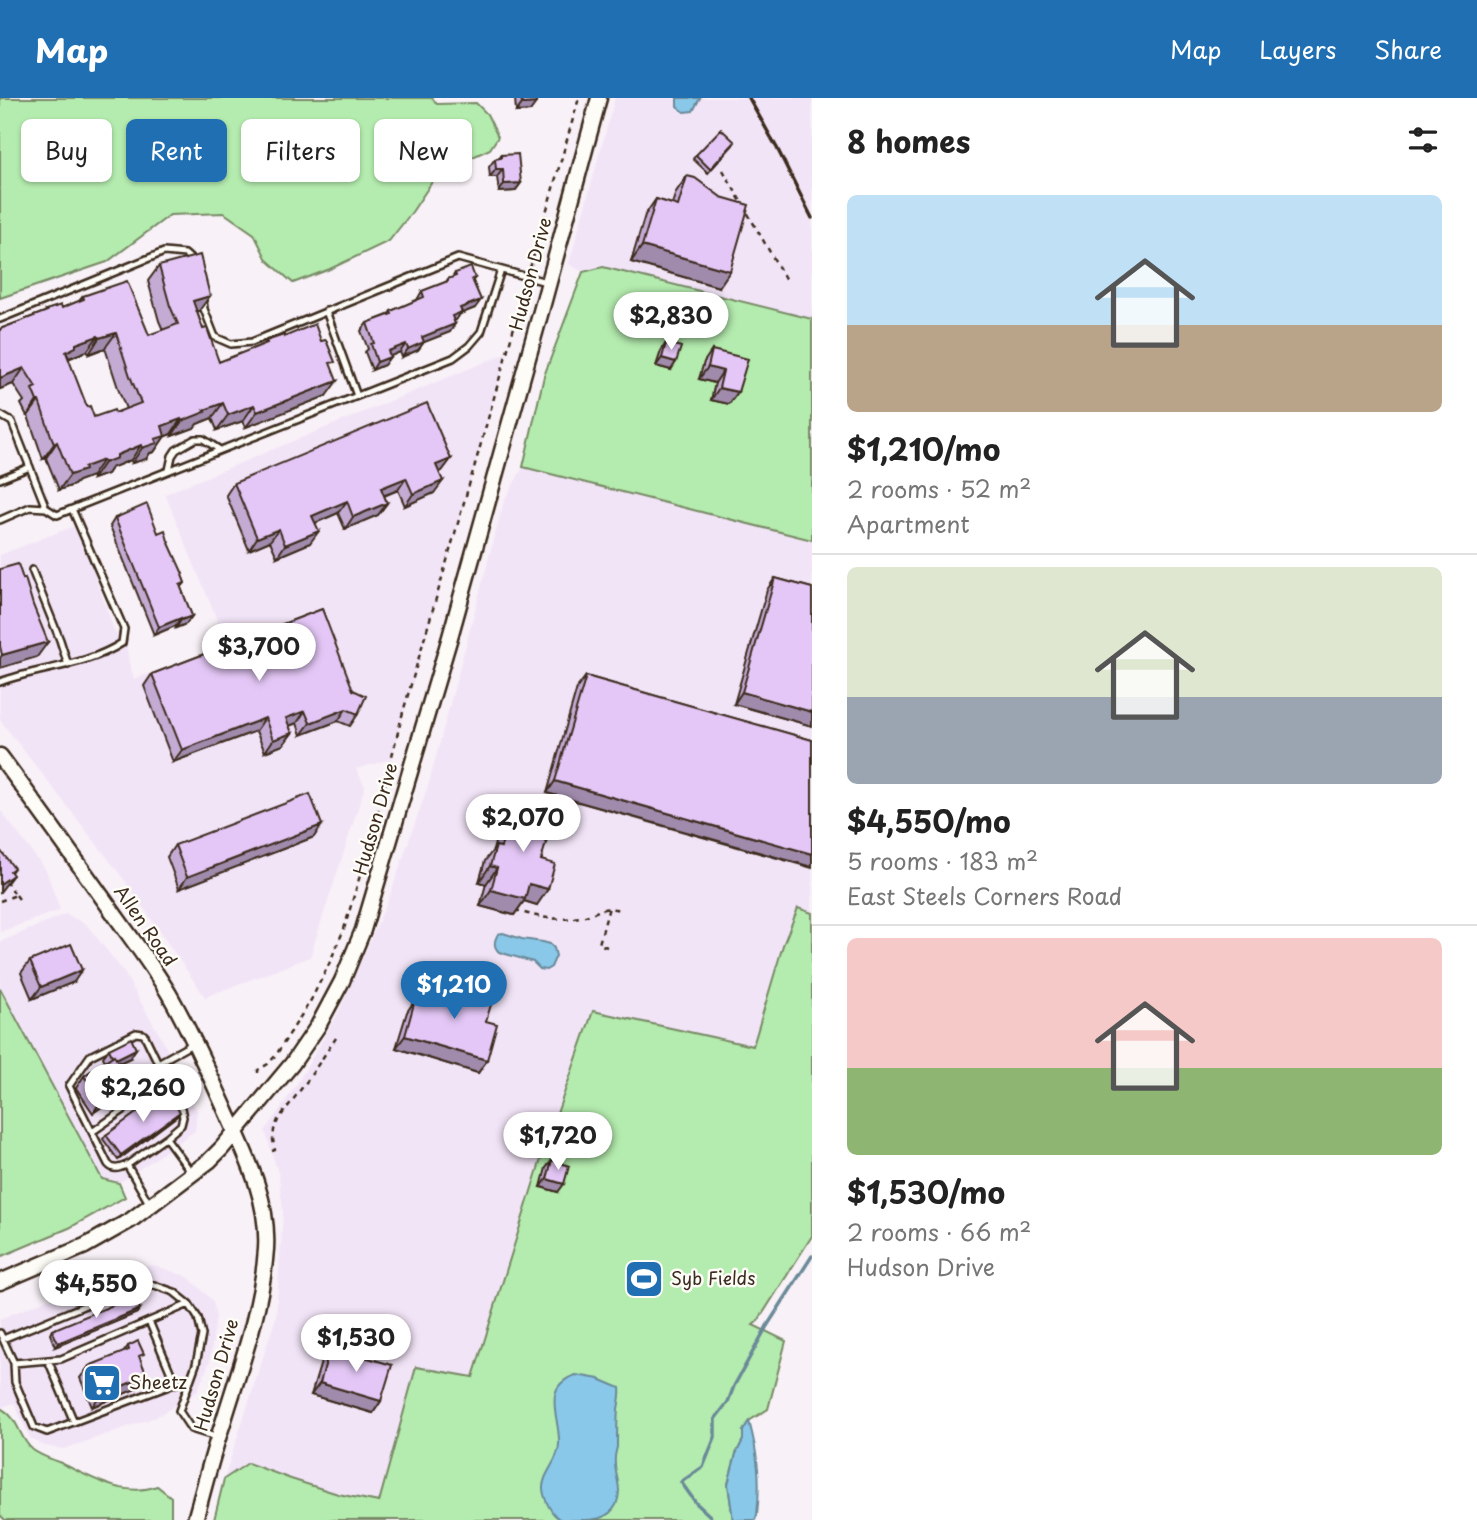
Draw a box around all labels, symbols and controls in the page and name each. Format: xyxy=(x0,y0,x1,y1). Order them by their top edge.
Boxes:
text: Map xyxy=(35,24,108,74)
text: Map xyxy=(1170,31,1221,67)
text: Layers xyxy=(1259,31,1336,67)
text: Share xyxy=(1374,31,1442,67)
text: 8 homes xyxy=(847,118,970,163)
chip: Buy xyxy=(21,119,112,182)
chip: Rent xyxy=(126,119,227,182)
chip: Filters xyxy=(241,119,360,182)
chip: New xyxy=(374,119,472,182)
icon: filters xyxy=(1404,121,1442,159)
street label: Hudson Drive xyxy=(502,214,558,333)
icon: home xyxy=(1082,240,1208,366)
pin: $2,830 xyxy=(614,292,728,352)
text: $2,830 xyxy=(629,297,713,332)
text: $1,210/mo xyxy=(847,426,1000,471)
text: 2 rooms · 52 m² xyxy=(847,471,1031,506)
text: Apartment xyxy=(847,506,970,541)
icon: home xyxy=(1082,612,1208,738)
pin: $3,700 xyxy=(202,624,316,683)
text: $3,700 xyxy=(218,628,300,663)
street label: Hudson Drive xyxy=(346,759,404,878)
pin: $2,070 xyxy=(466,794,580,854)
text: $4,550/mo xyxy=(847,798,1011,843)
text: $2,070 xyxy=(482,799,564,834)
text: 5 rooms · 183 m² xyxy=(847,843,1038,878)
text: East Steels Corners Road xyxy=(847,878,1122,913)
street label: Allen Road xyxy=(108,879,184,971)
pin: $1,210 xyxy=(397,962,511,1021)
text: $1,210 xyxy=(417,966,491,1001)
icon: home xyxy=(1082,983,1208,1109)
pin: $2,260 xyxy=(86,1065,200,1124)
text: $2,260 xyxy=(101,1069,185,1104)
pin: $1,720 xyxy=(501,1112,615,1172)
text: $1,720 xyxy=(519,1117,597,1152)
text: $1,530/mo xyxy=(847,1169,1005,1214)
text: 2 rooms · 66 m² xyxy=(847,1214,1031,1249)
text: Hudson Drive xyxy=(847,1249,995,1284)
sports icon: Syb Fields xyxy=(623,1258,665,1300)
pin: $4,550 xyxy=(39,1260,153,1320)
place label: Syb Fields xyxy=(671,1264,755,1291)
text: $4,550 xyxy=(55,1265,137,1300)
pin: $1,530 xyxy=(299,1314,413,1374)
street label: Hudson Drive xyxy=(187,1315,245,1434)
text: $1,530 xyxy=(317,1319,395,1354)
supermarket icon: Sheetz xyxy=(81,1362,123,1404)
place label: Sheetz xyxy=(129,1368,187,1395)

